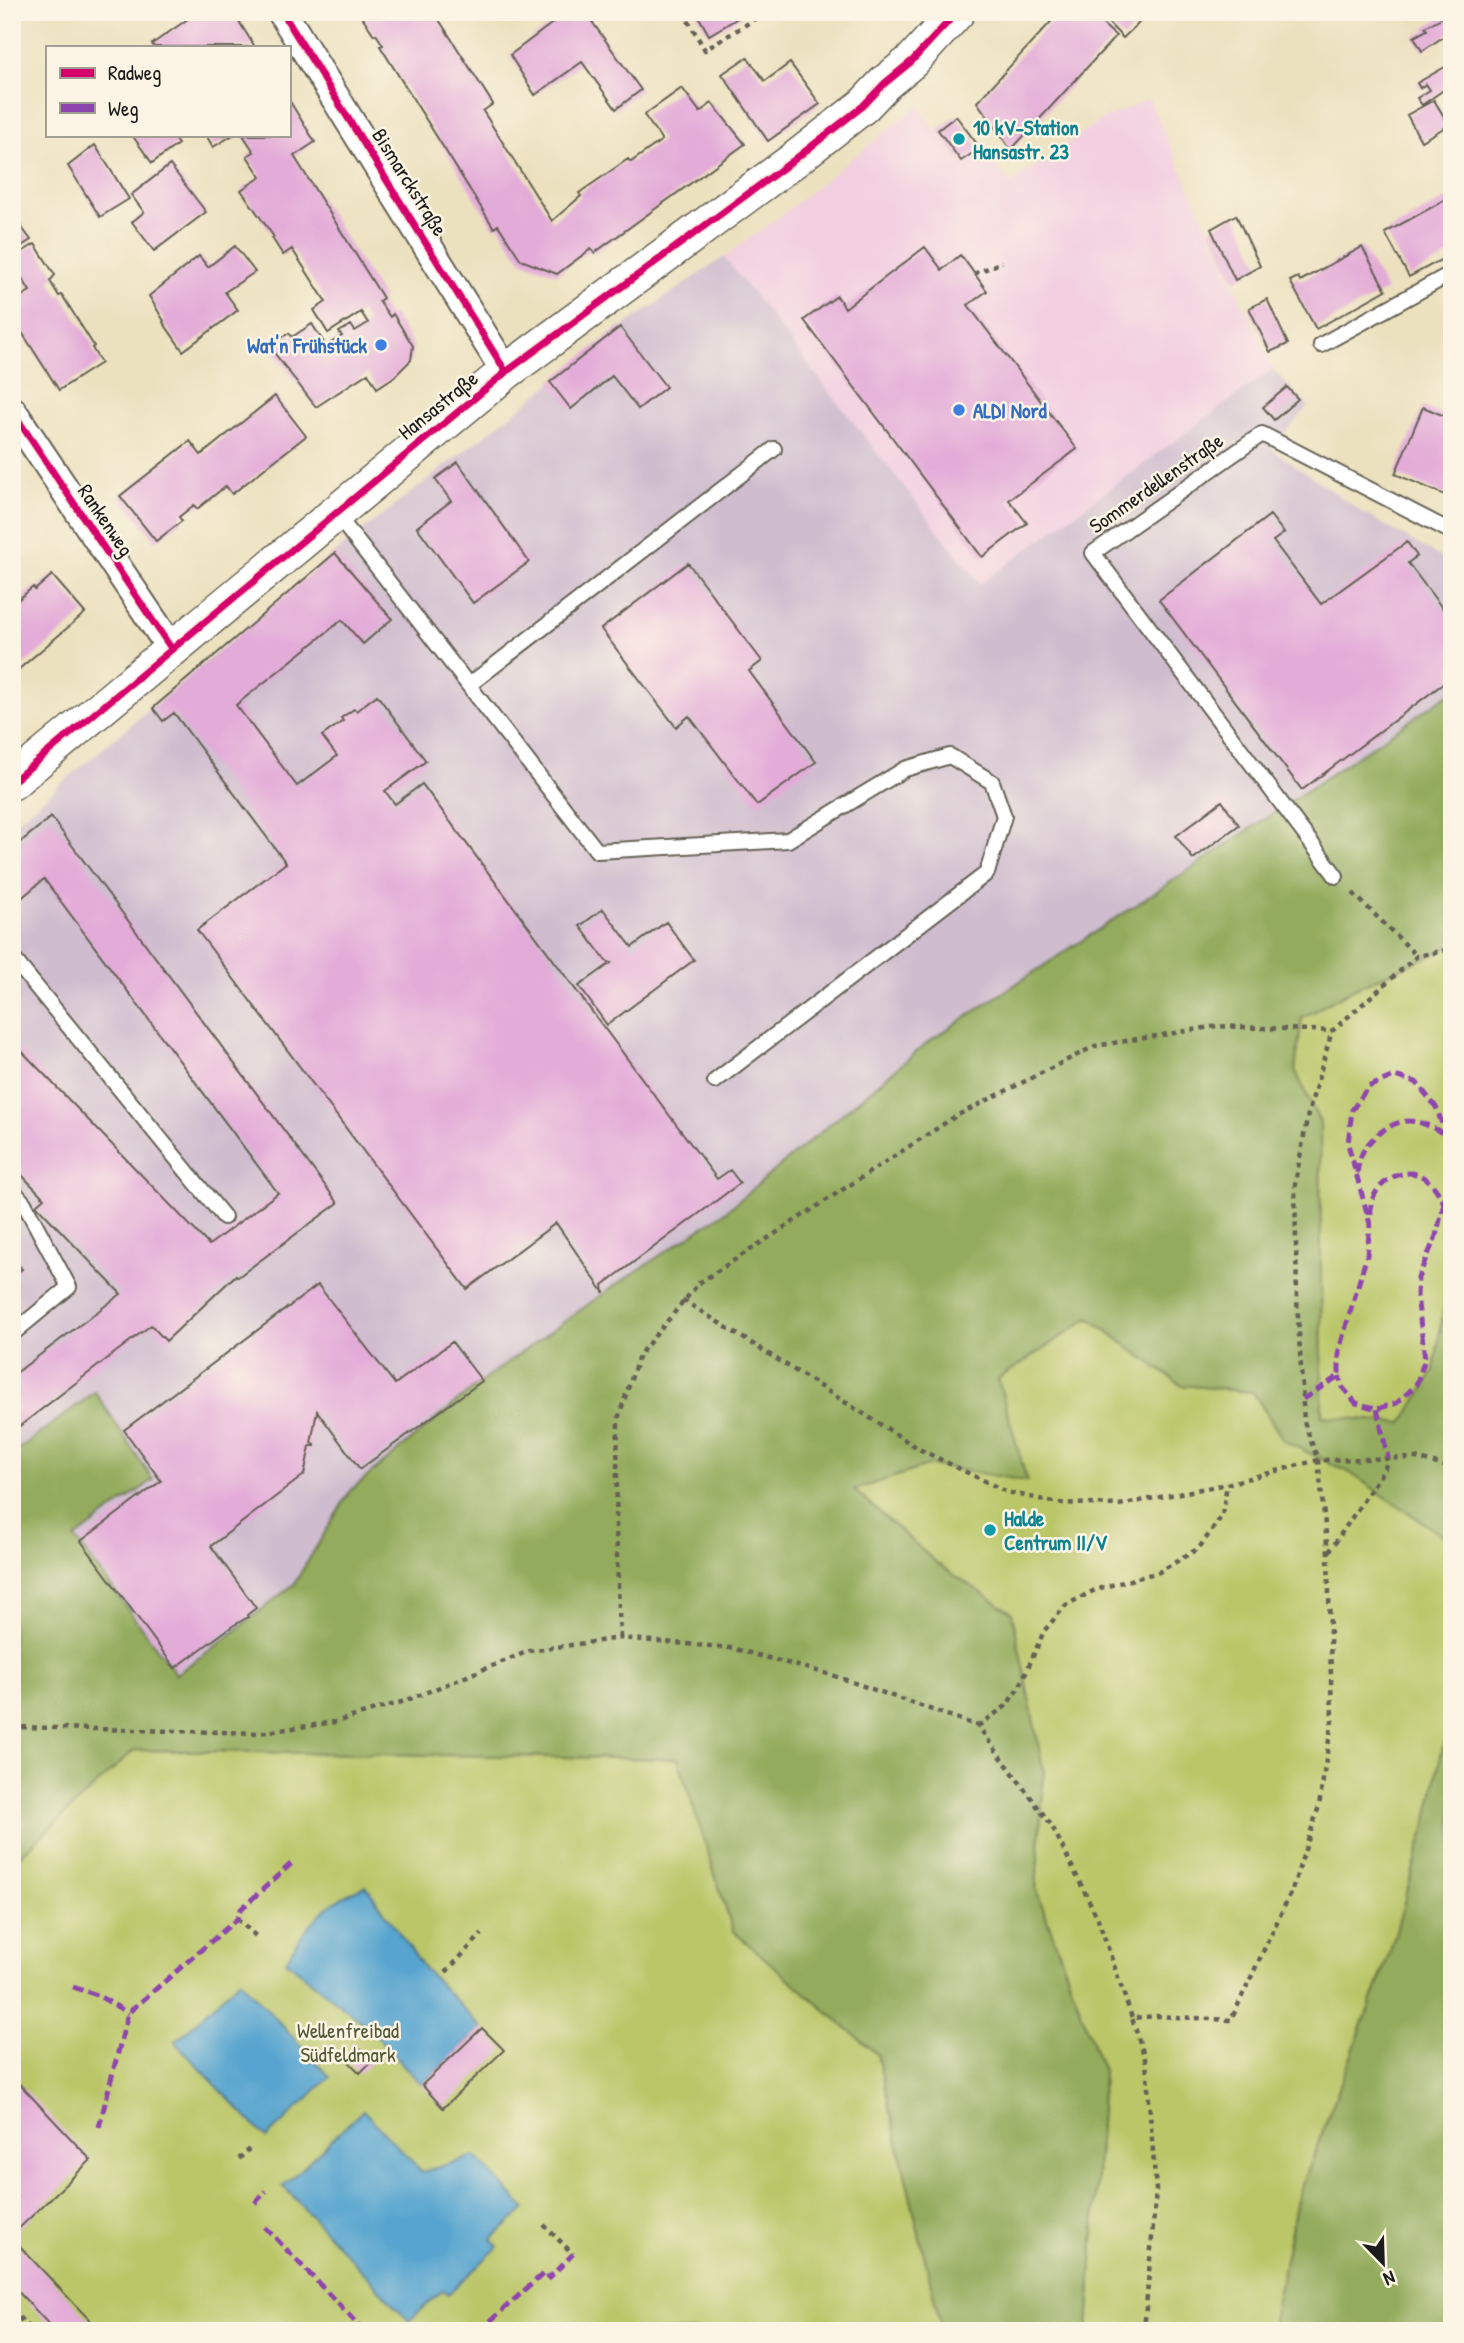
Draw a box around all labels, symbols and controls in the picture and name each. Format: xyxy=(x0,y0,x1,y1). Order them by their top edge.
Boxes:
legend xyxy=(46,46,290,136)
text: Radweg xyxy=(108,58,161,87)
text: Weg xyxy=(108,94,139,123)
place label: 10 kV-Station Hansastr. 23 xyxy=(973,113,1079,166)
street label: Bismarckstraße xyxy=(365,123,455,241)
marker: 10 kV-Station Hansastr. 23 xyxy=(951,131,967,147)
place label: Wat'n Frühstück xyxy=(247,331,367,360)
marker: Wat'n Frühstück xyxy=(373,337,389,353)
street label: Hansastraße xyxy=(392,364,484,446)
place label: ALDI Nord xyxy=(973,396,1048,425)
marker: ALDI Nord xyxy=(951,402,967,418)
street label: Sommerdellenstraße xyxy=(1083,426,1229,540)
street label: Rankenweg xyxy=(71,478,141,562)
place label: Halde Centrum II/V xyxy=(1004,1504,1108,1557)
marker: Halde Centrum II/V xyxy=(982,1522,998,1538)
park label: Wellenfreibad Südfeldmark xyxy=(297,2016,399,2069)
north arrow xyxy=(1348,2228,1418,2298)
text: N xyxy=(1380,2265,1399,2293)

